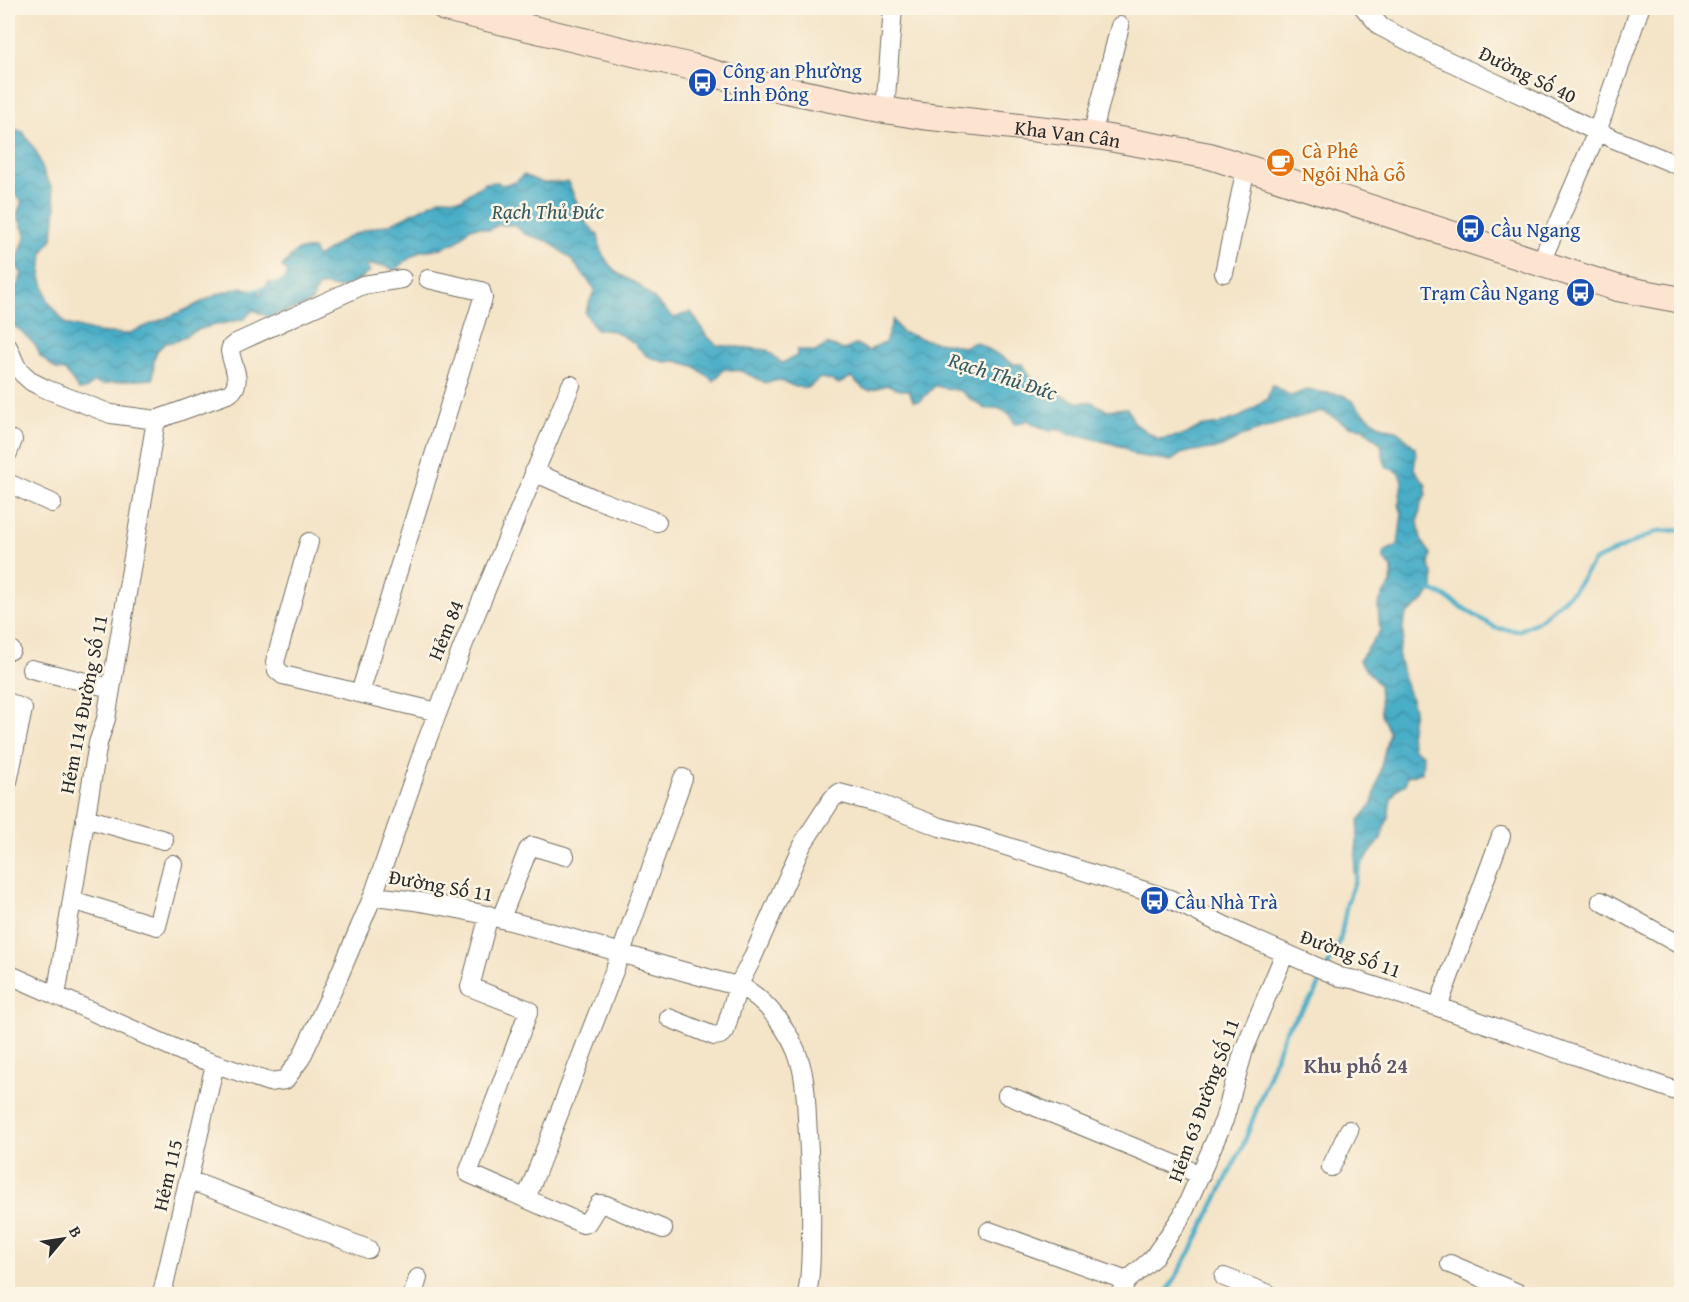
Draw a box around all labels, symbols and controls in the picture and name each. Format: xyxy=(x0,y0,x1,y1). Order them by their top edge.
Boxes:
street label: Đường Số 40 xyxy=(1474,38,1582,110)
place label: Công an Phường Linh Đông xyxy=(723,56,862,108)
bus stop icon: Công an Phường Linh Đông xyxy=(686,66,718,98)
street label: Kha Vạn Cân xyxy=(1013,112,1123,154)
place label: Cà Phê Ngôi Nhà Gỗ xyxy=(1302,136,1405,188)
cafe icon: Cà Phê Ngôi Nhà Gỗ xyxy=(1265,146,1297,178)
water label: Rạch Thủ Đức xyxy=(491,196,605,227)
bus stop icon: Cầu Ngang xyxy=(1454,213,1486,245)
place label: Cầu Ngang xyxy=(1491,215,1580,244)
bus stop icon: Trạm Cầu Ngang xyxy=(1564,276,1596,308)
place label: Trạm Cầu Ngang xyxy=(1420,278,1559,307)
water label: Rạch Thủ Đức xyxy=(944,344,1062,408)
street label: Hẻm 84 xyxy=(420,596,470,664)
street label: Hẻm 114 Đường Số 11 xyxy=(51,612,115,796)
street label: Đường Số 11 xyxy=(387,862,495,908)
bus stop icon: Cầu Nhà Trà xyxy=(1138,885,1170,917)
place label: Cầu Nhà Trà xyxy=(1175,887,1278,916)
street label: Đường Số 11 xyxy=(1297,921,1405,985)
street label: Hẻm 63 Đường Số 11 xyxy=(1160,1014,1246,1186)
district label: Khu phố 24 xyxy=(1304,1050,1408,1081)
street label: Hẻm 115 xyxy=(145,1137,189,1213)
north arrow xyxy=(33,1209,93,1269)
text: B xyxy=(63,1222,89,1242)

